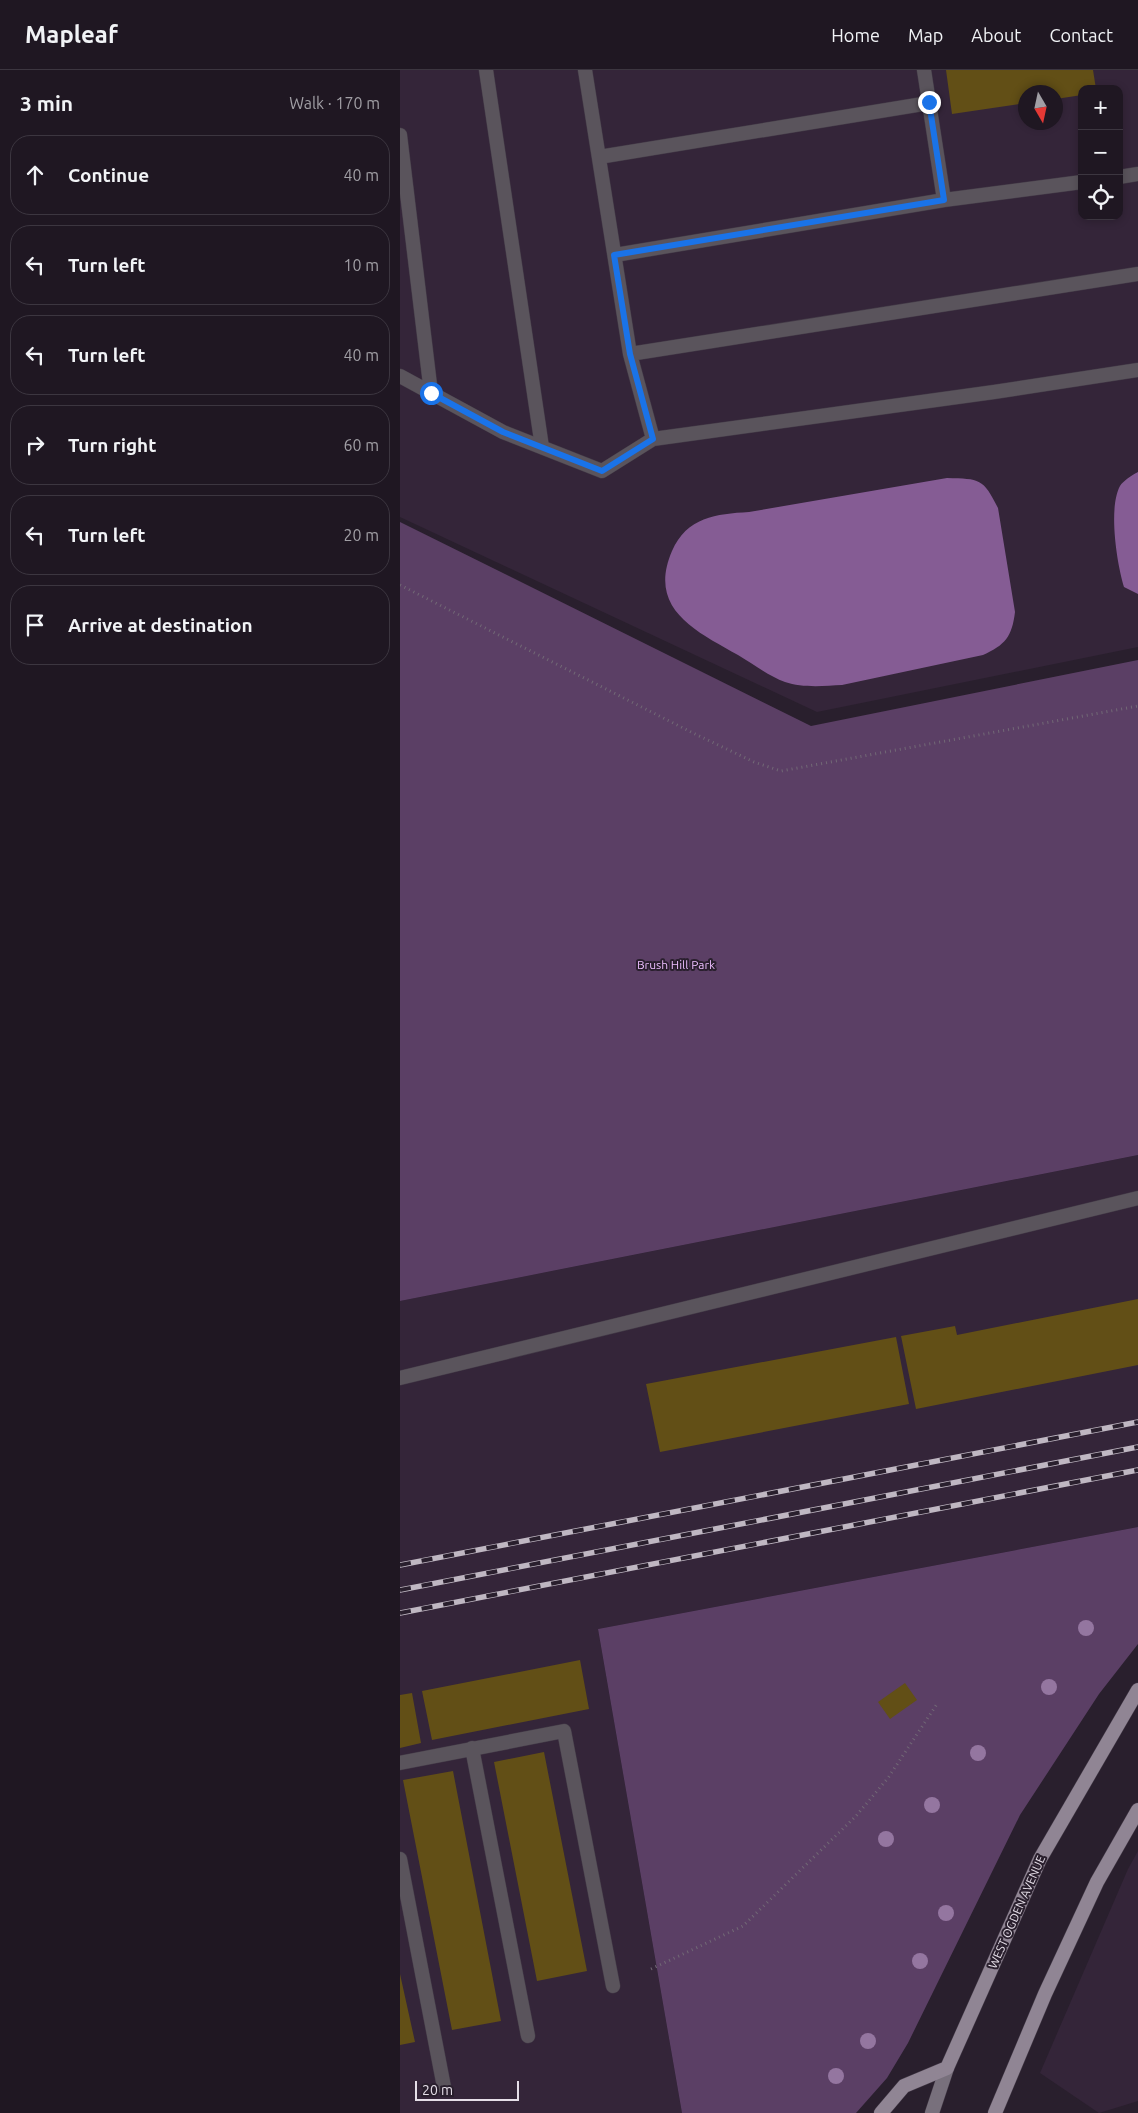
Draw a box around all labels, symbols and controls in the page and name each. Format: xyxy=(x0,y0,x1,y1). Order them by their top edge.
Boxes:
text: Mapleaf xyxy=(25,21,118,48)
text: Home xyxy=(831,25,880,45)
text: Map xyxy=(908,25,943,45)
text: About xyxy=(971,25,1021,45)
text: Contact xyxy=(1049,25,1113,45)
north arrow xyxy=(1018,85,1063,130)
map controls xyxy=(1078,85,1123,220)
button: + xyxy=(1078,85,1123,130)
text: 3 min xyxy=(20,91,73,115)
route end xyxy=(918,91,941,114)
text: Walk · 170 m xyxy=(289,94,380,112)
button: − xyxy=(1078,130,1123,175)
icon: ahead xyxy=(21,161,49,189)
text: Continue xyxy=(68,164,149,186)
text: 40 m xyxy=(343,166,379,184)
button: locate xyxy=(1078,175,1123,220)
icon: left xyxy=(21,251,49,279)
text: Turn left xyxy=(68,254,146,276)
text: 10 m xyxy=(343,256,379,274)
icon: left xyxy=(21,341,49,369)
text: Turn left xyxy=(68,344,146,366)
text: 40 m xyxy=(343,346,379,364)
route start xyxy=(420,382,443,405)
icon: right xyxy=(21,431,49,459)
text: Turn right xyxy=(68,434,156,456)
text: 60 m xyxy=(343,436,379,454)
icon: left xyxy=(21,521,49,549)
text: Turn left xyxy=(68,524,146,546)
text: 20 m xyxy=(343,526,379,544)
icon: arrive xyxy=(21,611,49,639)
text: Arrive at destination xyxy=(68,614,253,636)
park label: Brush Hill Park xyxy=(637,958,715,971)
street label: WEST OGDEN AVENUE xyxy=(986,1853,1047,1970)
scale bar xyxy=(415,2078,519,2101)
text: 20 m xyxy=(422,2082,453,2098)

